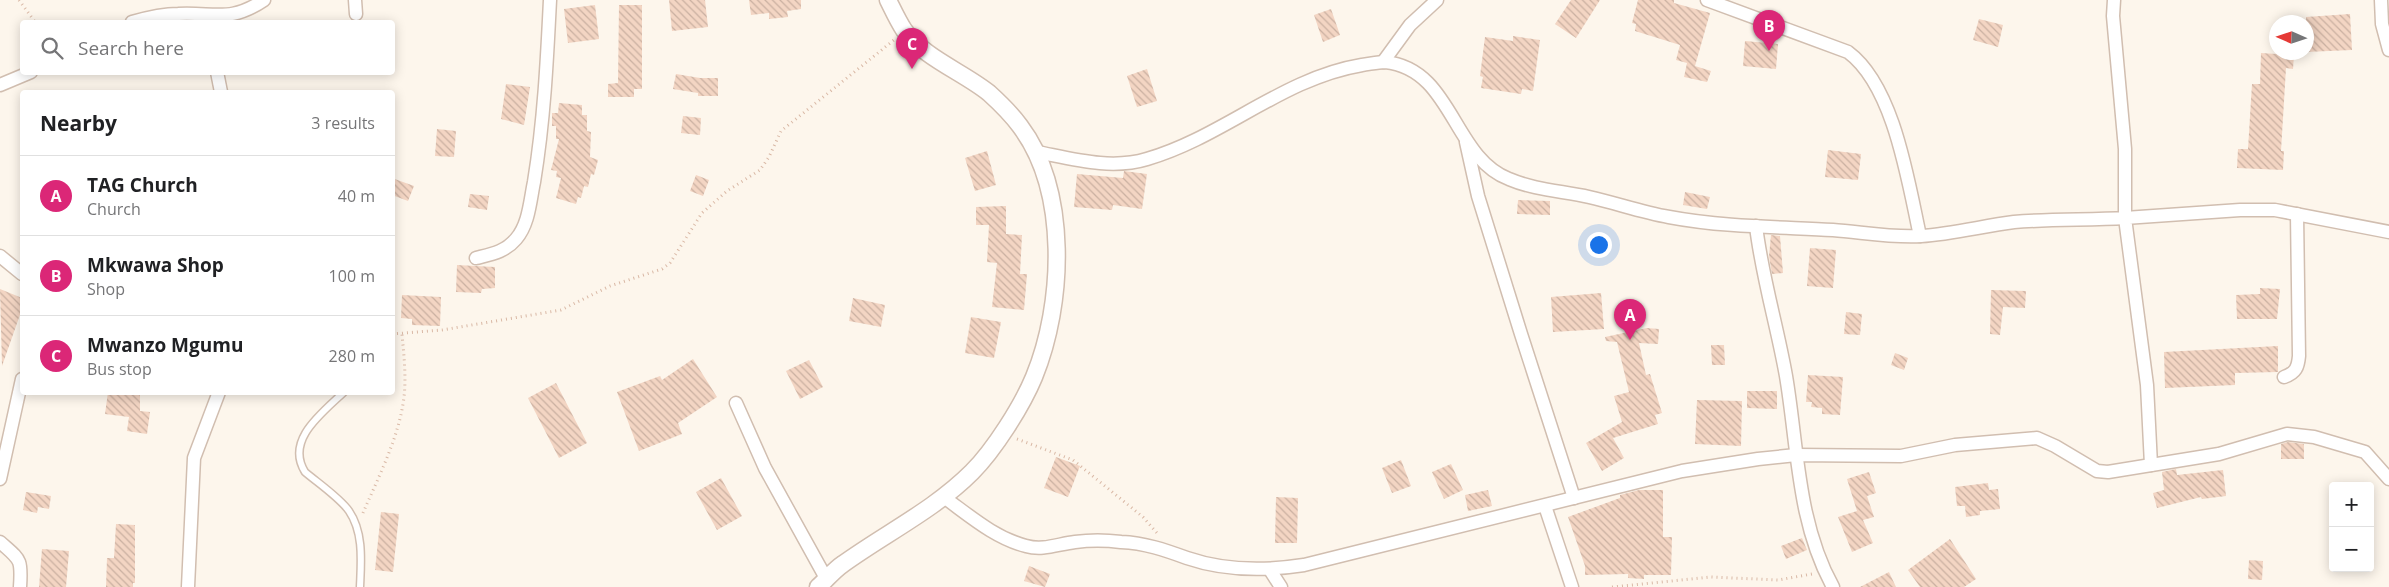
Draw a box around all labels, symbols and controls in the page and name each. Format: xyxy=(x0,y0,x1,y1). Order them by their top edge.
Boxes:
pin: B xyxy=(1753,10,1785,51)
north arrow xyxy=(2269,15,2314,60)
search box xyxy=(20,20,395,75)
pin: C xyxy=(896,28,928,69)
icon: search xyxy=(38,34,66,62)
text: Search here xyxy=(78,35,184,61)
text: Nearby xyxy=(40,109,117,137)
text: 3 results xyxy=(311,112,375,134)
text: TAG Church xyxy=(87,172,198,198)
text: A xyxy=(50,185,62,207)
text: 40 m xyxy=(338,185,375,207)
text: Church xyxy=(87,198,141,220)
your location xyxy=(1586,232,1612,258)
text: Mkwawa Shop xyxy=(87,252,224,278)
text: B xyxy=(51,265,61,287)
text: 100 m xyxy=(329,265,375,287)
text: Shop xyxy=(87,278,125,300)
pin: A xyxy=(1614,299,1646,340)
text: Mwanzo Mgumu xyxy=(87,332,243,358)
text: C xyxy=(51,345,61,367)
text: 280 m xyxy=(329,345,375,367)
text: Bus stop xyxy=(87,358,152,380)
map controls xyxy=(2329,482,2374,572)
button: + xyxy=(2329,482,2374,527)
button: − xyxy=(2329,527,2374,572)

